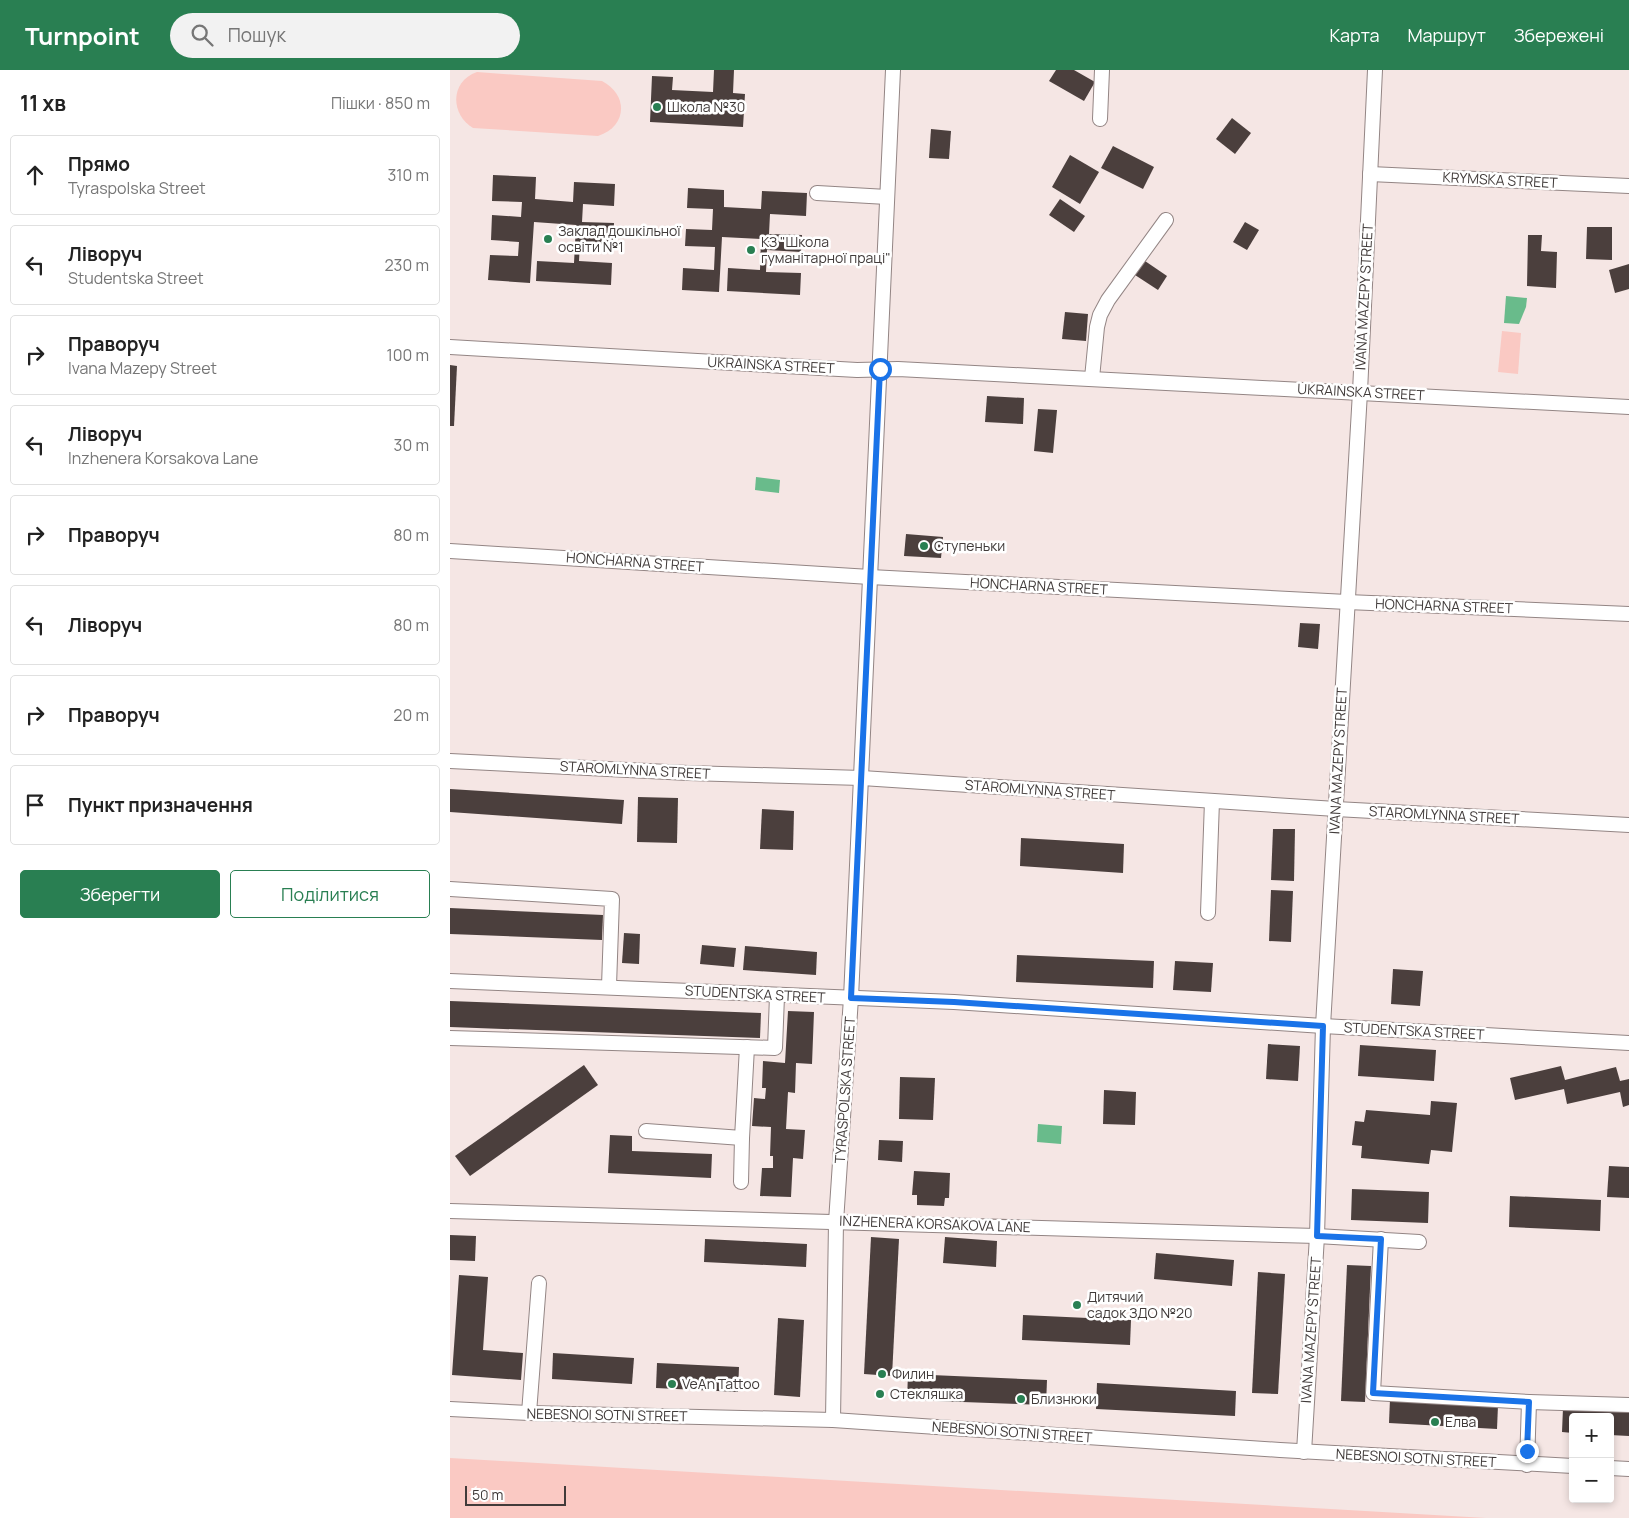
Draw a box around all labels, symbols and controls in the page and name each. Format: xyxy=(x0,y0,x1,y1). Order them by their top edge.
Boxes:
search box xyxy=(170,13,520,58)
text: Turnpoint xyxy=(25,19,140,52)
icon: search xyxy=(188,21,216,49)
text: Пошук xyxy=(228,22,286,48)
text: Карта xyxy=(1329,23,1379,47)
text: Маршрут xyxy=(1407,23,1486,47)
text: Збережені xyxy=(1514,23,1604,47)
text: 11 хв xyxy=(20,89,66,117)
text: Пішки · 850 m xyxy=(331,92,430,114)
place label: Школа №30 xyxy=(667,97,745,116)
marker: Школа №30 xyxy=(651,101,663,113)
text: Прямо xyxy=(68,151,130,177)
icon: ahead xyxy=(21,161,49,189)
text: 310 m xyxy=(387,164,429,186)
street label: KRYMSKA STREET xyxy=(1442,167,1559,192)
text: Tyraspolska Street xyxy=(68,177,206,199)
place label: Заклад дошкільної освіти №1 xyxy=(558,221,681,256)
street label: IVANA MAZEPY STREET xyxy=(1350,223,1377,371)
place label: КЗ "Школа гуманітарної праці" xyxy=(761,232,891,267)
marker: Заклад дошкільної освіти №1 xyxy=(542,233,554,245)
text: Ліворуч xyxy=(68,241,142,267)
marker: КЗ "Школа гуманітарної праці" xyxy=(745,244,757,256)
icon: left xyxy=(21,251,49,279)
text: 230 m xyxy=(385,254,429,276)
text: Studentska Street xyxy=(68,267,204,289)
text: Праворуч xyxy=(68,331,160,357)
icon: right xyxy=(21,341,49,369)
text: 100 m xyxy=(386,344,429,366)
street label: UKRAINSKA STREET xyxy=(707,352,836,377)
text: Ivana Mazepy Street xyxy=(68,357,217,379)
route start xyxy=(869,358,892,381)
street label: UKRAINSKA STREET xyxy=(1297,379,1426,404)
text: Ліворуч xyxy=(68,421,142,447)
icon: left xyxy=(21,431,49,459)
text: 30 m xyxy=(394,434,429,456)
text: Inzhenera Korsakova Lane xyxy=(68,447,258,469)
icon: right xyxy=(21,521,49,549)
text: Праворуч xyxy=(68,522,160,548)
text: 80 m xyxy=(393,524,429,546)
place label: Ступеньки xyxy=(934,536,1005,555)
marker: Ступеньки xyxy=(918,540,930,552)
street label: HONCHARNA STREET xyxy=(566,547,705,576)
street label: HONCHARNA STREET xyxy=(970,572,1109,599)
street label: HONCHARNA STREET xyxy=(1375,594,1514,617)
icon: left xyxy=(21,611,49,639)
text: Ліворуч xyxy=(68,612,142,638)
text: 80 m xyxy=(393,614,429,636)
street label: IVANA MAZEPY STREET xyxy=(1324,687,1351,835)
icon: right xyxy=(21,701,49,729)
text: Праворуч xyxy=(68,702,160,728)
text: 20 m xyxy=(393,704,429,726)
street label: STAROMLYNNA STREET xyxy=(559,756,711,783)
street label: STAROMLYNNA STREET xyxy=(964,775,1117,804)
icon: arrive xyxy=(21,791,49,819)
text: Пункт призначення xyxy=(68,792,253,818)
street label: STAROMLYNNA STREET xyxy=(1368,801,1520,828)
button: Зберегти xyxy=(20,870,220,918)
button: Поділитися xyxy=(230,870,430,918)
street label: STUDENTSKA STREET xyxy=(684,980,826,1007)
street label: TYRASPOLSKA STREET xyxy=(830,1015,859,1164)
street label: STUDENTSKA STREET xyxy=(1343,1017,1485,1044)
street label: INZHENERA KORSAKOVA LANE xyxy=(839,1211,1031,1236)
street label: IVANA MAZEPY STREET xyxy=(1296,1255,1325,1404)
place label: Дитячий садок ЗДО №20 xyxy=(1087,1287,1193,1322)
marker: Дитячий садок ЗДО №20 xyxy=(1071,1299,1083,1311)
place label: Филин xyxy=(892,1364,934,1383)
marker: Филин xyxy=(876,1368,888,1380)
place label: VeAn Tattoo xyxy=(682,1374,760,1393)
marker: VeAn Tattoo xyxy=(666,1378,678,1390)
place label: Стекляшка xyxy=(890,1384,963,1403)
marker: Стекляшка xyxy=(874,1388,886,1400)
place label: Близнюки xyxy=(1031,1389,1097,1408)
marker: Близнюки xyxy=(1015,1393,1027,1405)
street label: NEBESNOI SOTNI STREET xyxy=(526,1404,688,1425)
place label: Елва xyxy=(1445,1412,1476,1431)
map controls xyxy=(1569,1413,1614,1503)
button: + xyxy=(1569,1413,1614,1458)
street label: NEBESNOI SOTNI STREET xyxy=(931,1416,1094,1447)
marker: Елва xyxy=(1429,1416,1441,1428)
route end xyxy=(1516,1440,1539,1463)
street label: NEBESNOI SOTNI STREET xyxy=(1335,1444,1497,1471)
button: − xyxy=(1569,1458,1614,1503)
scale bar xyxy=(465,1483,566,1506)
text: 50 m xyxy=(472,1485,503,1504)

